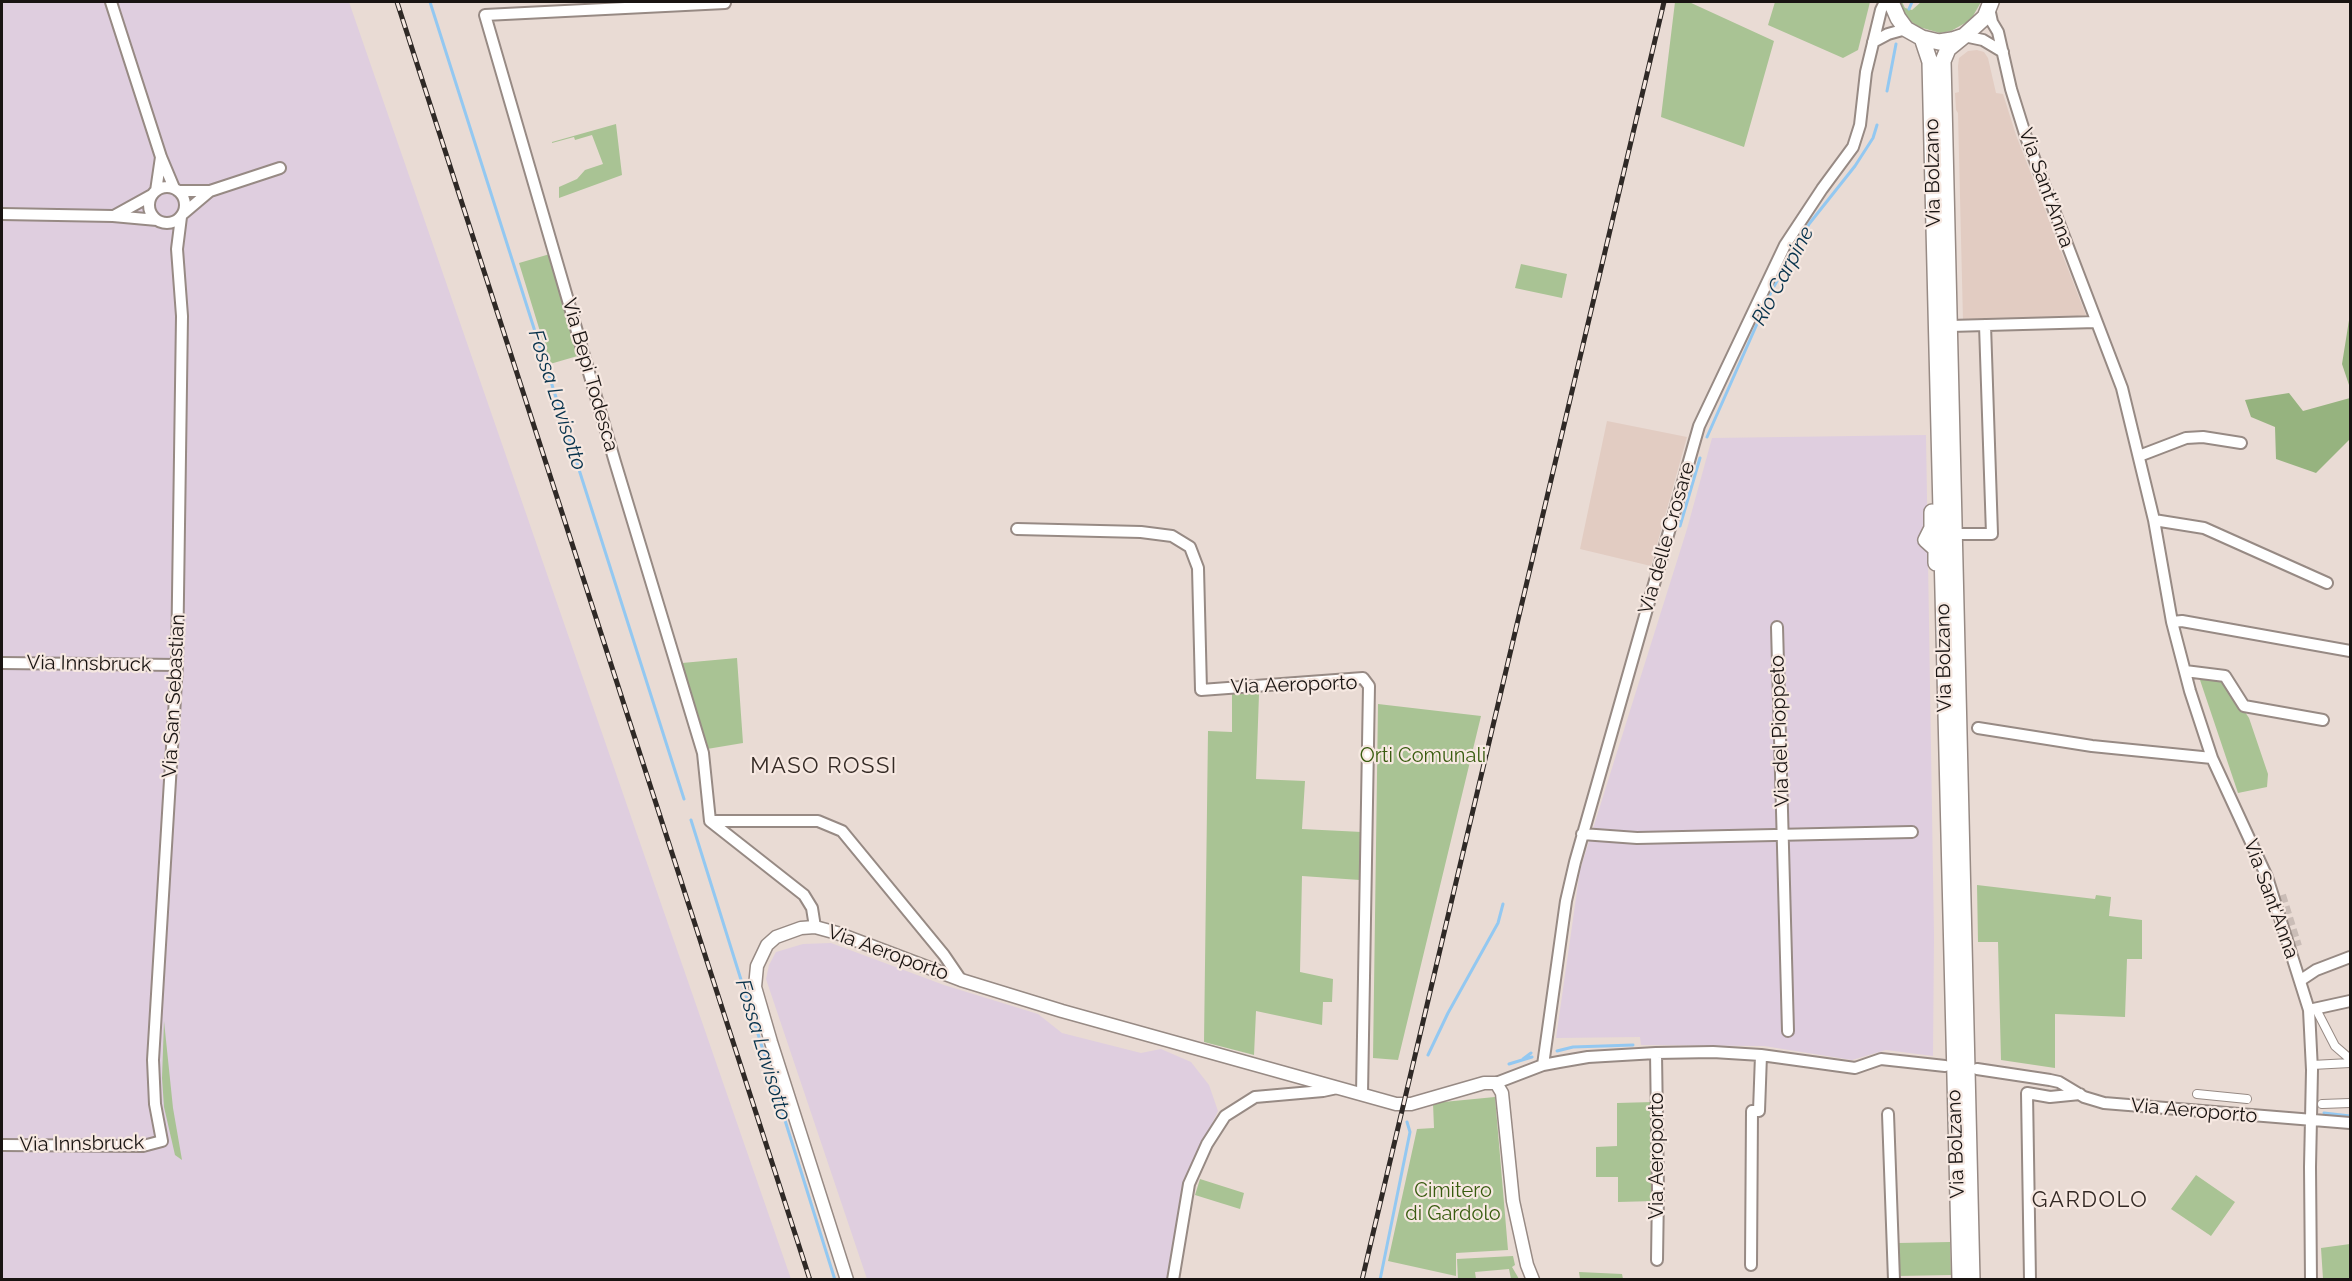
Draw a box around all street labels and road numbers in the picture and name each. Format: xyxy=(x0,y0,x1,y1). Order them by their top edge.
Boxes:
street label: Via Bolzano xyxy=(1920,118,1946,228)
street label: Via Sant'Anna xyxy=(2013,125,2079,251)
street label: Via Bepi Todesca xyxy=(557,296,623,454)
street label: Via delle Crosare xyxy=(1634,459,1700,617)
street label: Via Bolzano xyxy=(1931,603,1957,713)
street label: Via San Sebastian xyxy=(158,613,190,779)
street label: Via Innsbruck xyxy=(26,651,152,677)
street label: Via del Pioppeto xyxy=(1765,655,1795,807)
street label: Via Aeroporto xyxy=(1230,671,1358,699)
street label: Via Sant'Anna xyxy=(2238,836,2304,962)
street label: Via Aeroporto xyxy=(824,920,952,986)
street label: Via Bolzano xyxy=(1942,1089,1970,1199)
street label: Via Aeroporto xyxy=(1645,1092,1669,1220)
street label: Via Aeroporto xyxy=(2130,1094,2258,1128)
street label: Via Innsbruck xyxy=(19,1131,145,1157)

